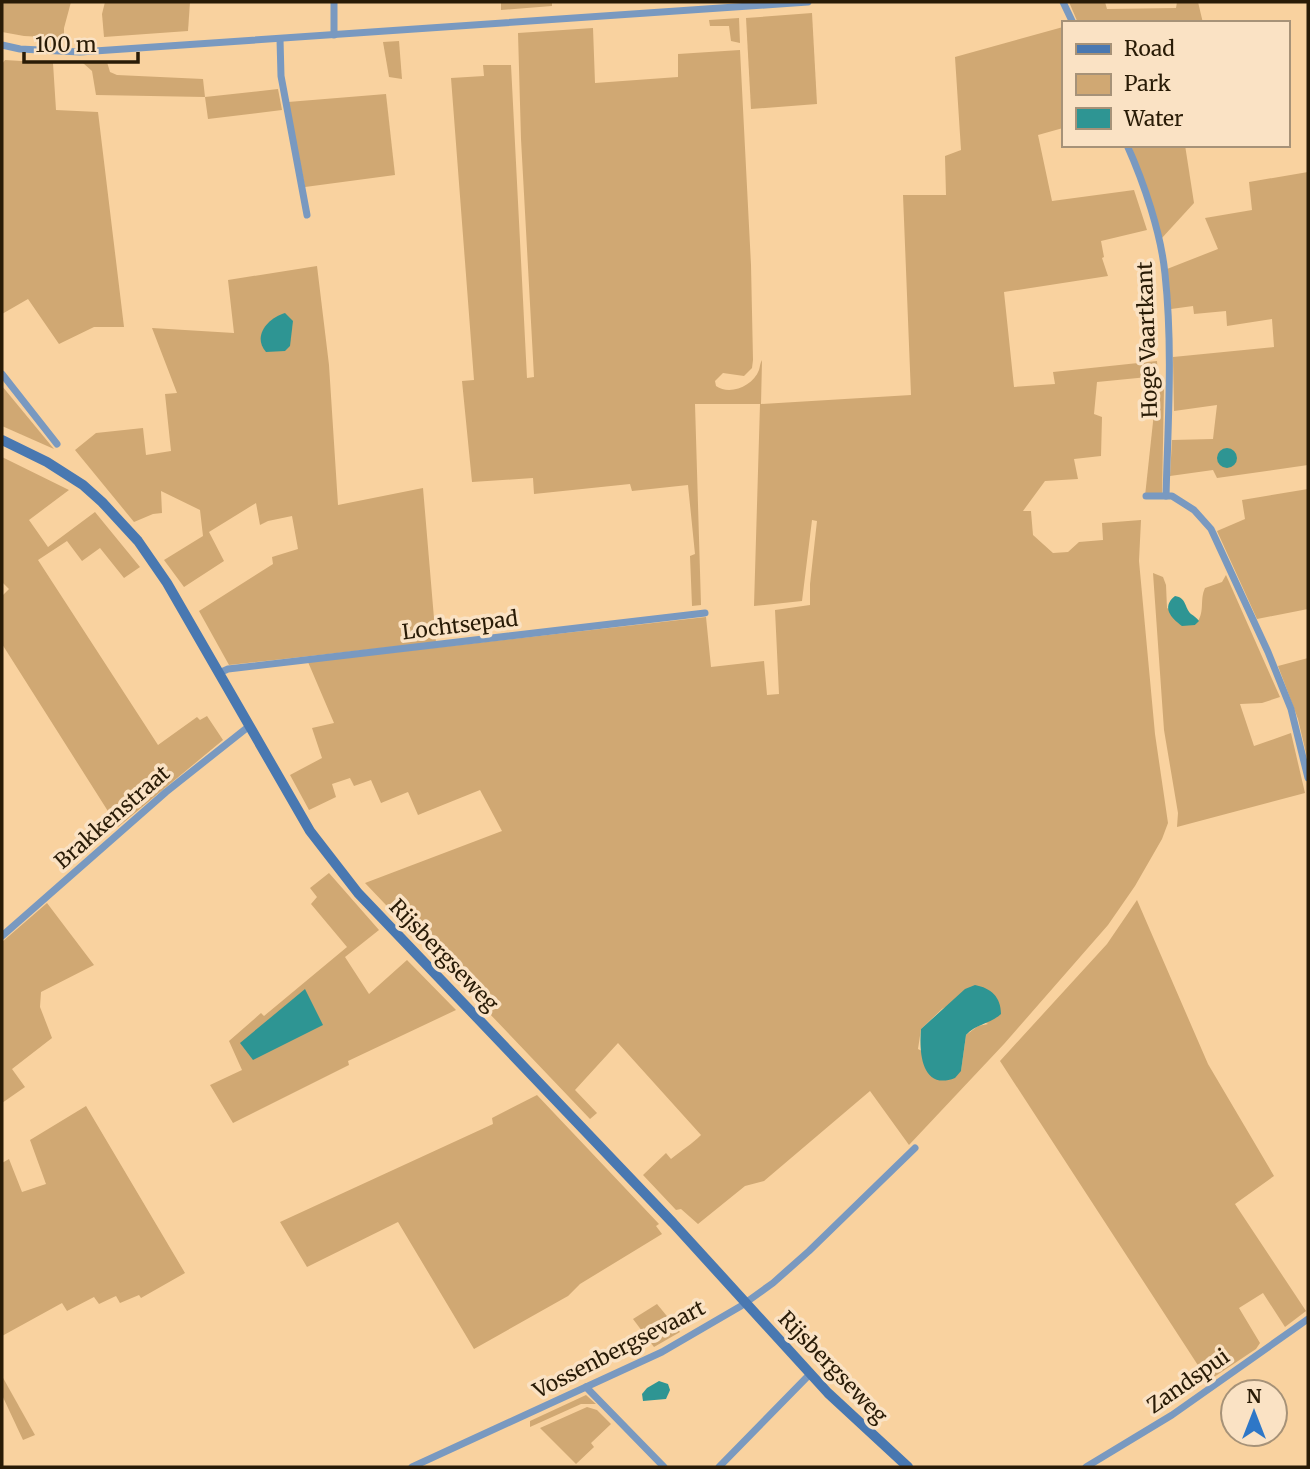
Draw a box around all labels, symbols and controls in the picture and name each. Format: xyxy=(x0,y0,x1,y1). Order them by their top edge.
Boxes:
scale bar xyxy=(24,21,138,65)
legend xyxy=(1062,21,1289,147)
text: 100 m xyxy=(35,31,97,58)
text: Road xyxy=(1124,35,1175,62)
text: Park xyxy=(1124,70,1171,97)
text: Water xyxy=(1123,105,1183,132)
street label: Hoge Vaartkant xyxy=(1131,261,1163,419)
street label: Lochtsepad xyxy=(400,604,520,646)
street label: Brakkenstraat xyxy=(49,760,175,874)
street label: Rijsbergseweg xyxy=(384,893,505,1017)
street label: Vossenbergsevaart xyxy=(527,1294,710,1405)
street label: Rijsbergseweg xyxy=(773,1305,894,1429)
street label: Zandspui xyxy=(1141,1343,1235,1419)
north arrow xyxy=(1219,1378,1289,1448)
text: N xyxy=(1246,1384,1262,1408)

